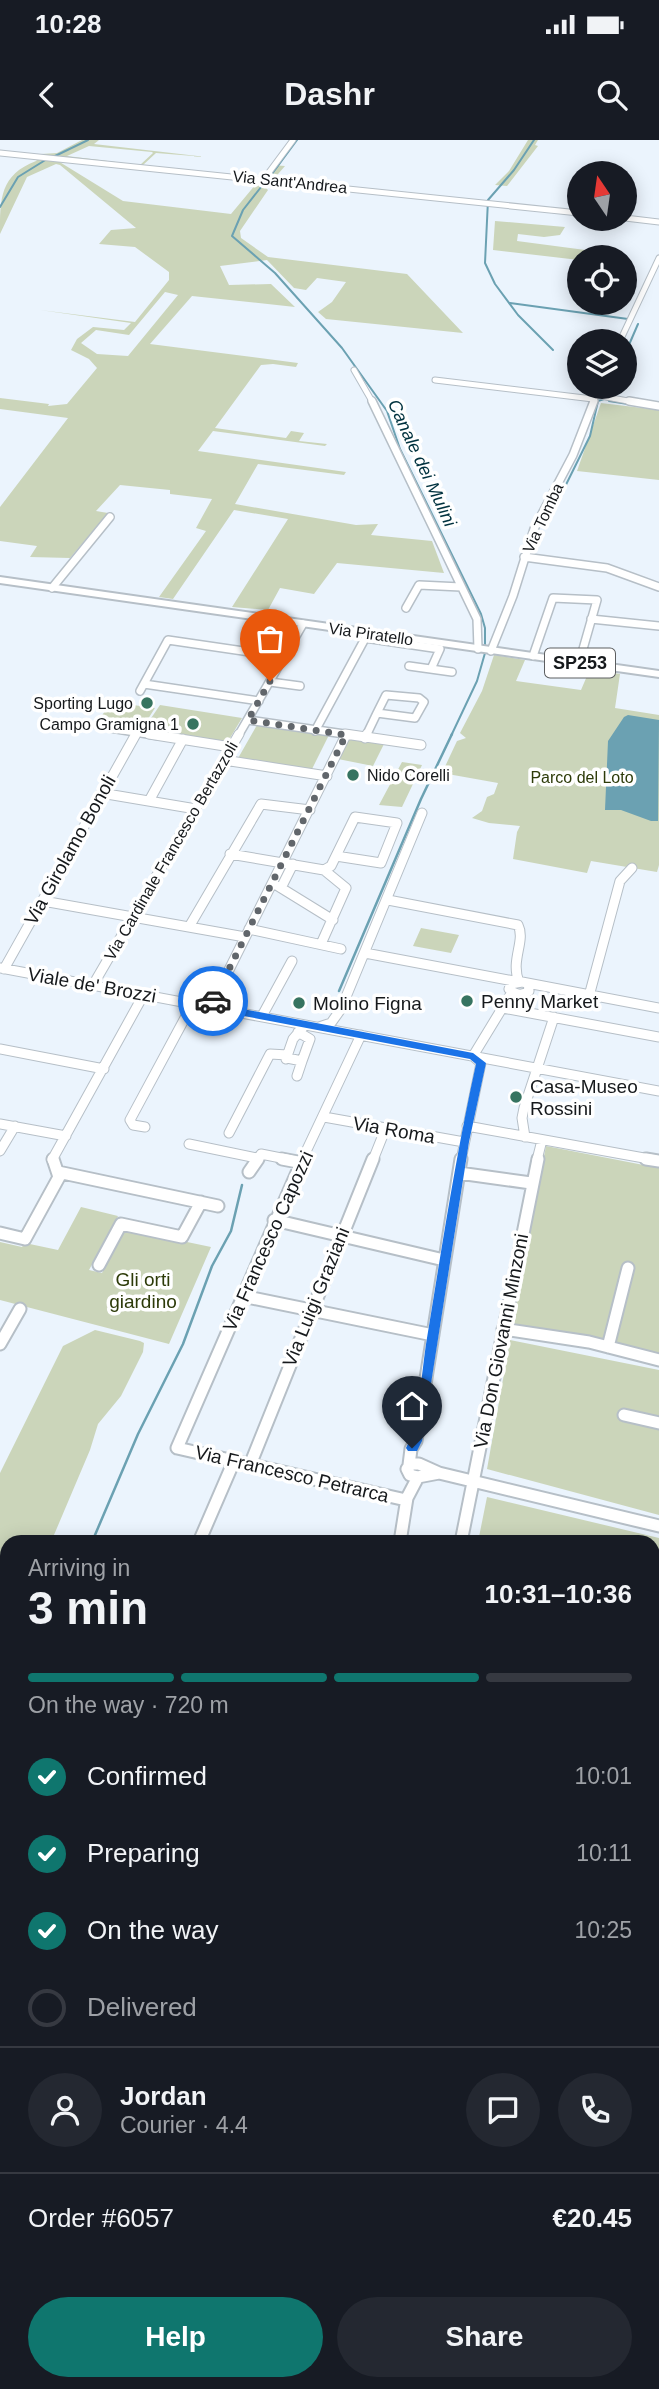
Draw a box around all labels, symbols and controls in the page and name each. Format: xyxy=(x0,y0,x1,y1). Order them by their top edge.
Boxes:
text: 10:28 xyxy=(35,9,102,39)
icon: back xyxy=(28,76,66,114)
text: Dashr xyxy=(284,76,375,112)
icon: search xyxy=(593,76,631,114)
north arrow xyxy=(567,161,637,231)
map controls xyxy=(567,161,637,399)
street label: Via Sant'Andrea xyxy=(232,168,348,196)
button: locate xyxy=(567,245,637,315)
button: layers xyxy=(567,329,637,399)
water label: Canale dei Mulini xyxy=(384,396,461,531)
street label: Via Tomba xyxy=(519,480,567,556)
pin xyxy=(240,609,300,681)
icon: bag xyxy=(251,620,289,658)
street label: Via Piratello xyxy=(328,620,414,648)
road number: SP253 xyxy=(545,648,615,678)
place label: Sporting Lugo xyxy=(33,695,133,712)
marker: Sporting Lugo xyxy=(139,695,155,711)
place label: Campo Gramigna 1 xyxy=(39,716,179,733)
marker: Campo Gramigna 1 xyxy=(185,716,201,732)
street label: Via Cardinale Francesco Bertazzoli xyxy=(101,739,241,963)
marker: Nido Corelli xyxy=(345,767,361,783)
place label: Nido Corelli xyxy=(367,767,450,784)
park label: Parco del Loto xyxy=(530,769,634,786)
street label: Via Girolamo Bonoli xyxy=(20,772,120,928)
street label: Viale de' Brozzi xyxy=(26,963,158,1007)
courier xyxy=(178,966,248,1036)
icon: car xyxy=(194,982,232,1020)
place label: Penny Market xyxy=(481,991,599,1012)
place label: Molino Figna xyxy=(313,993,422,1014)
marker: Penny Market xyxy=(459,993,475,1009)
marker: Molino Figna xyxy=(291,995,307,1011)
place label: Casa-Museo Rossini xyxy=(530,1076,638,1119)
marker: Casa-Museo Rossini xyxy=(508,1089,524,1105)
street label: Via Roma xyxy=(351,1112,437,1148)
street label: Via Francesco Capozzi xyxy=(219,1148,317,1334)
street label: Via Luigi Graziani xyxy=(278,1224,354,1370)
street label: Via Don Giovanni Minzoni xyxy=(470,1232,532,1450)
park label: Gli orti giardino xyxy=(109,1269,177,1312)
pin xyxy=(382,1376,442,1448)
icon: home xyxy=(393,1387,431,1425)
street label: Via Francesco Petrarca xyxy=(193,1441,391,1507)
text: Arriving in xyxy=(28,1555,130,1581)
text: 10:31–10:36 xyxy=(485,1579,632,1609)
text: 3 min xyxy=(28,1582,148,1634)
text: On the way · 720 m xyxy=(28,1692,229,1718)
icon: check xyxy=(28,1758,66,1796)
text: Confirmed xyxy=(87,1761,207,1791)
text: 10:01 xyxy=(574,1763,632,1789)
icon: check xyxy=(28,1835,66,1873)
text: Preparing xyxy=(87,1838,200,1868)
text: 10:11 xyxy=(576,1840,632,1866)
icon: check xyxy=(28,1912,66,1950)
text: On the way xyxy=(87,1915,219,1945)
text: 10:25 xyxy=(574,1917,632,1943)
text: Delivered xyxy=(87,1992,197,2022)
button: person xyxy=(28,2073,102,2147)
button: chat xyxy=(466,2073,540,2147)
button: phone xyxy=(558,2073,632,2147)
text: Jordan xyxy=(120,2081,207,2111)
text: Courier · 4.4 xyxy=(120,2112,248,2138)
text: Order #6057 xyxy=(28,2203,174,2233)
text: €20.45 xyxy=(552,2203,632,2233)
button: Help xyxy=(28,2297,323,2377)
button: Share xyxy=(337,2297,632,2377)

